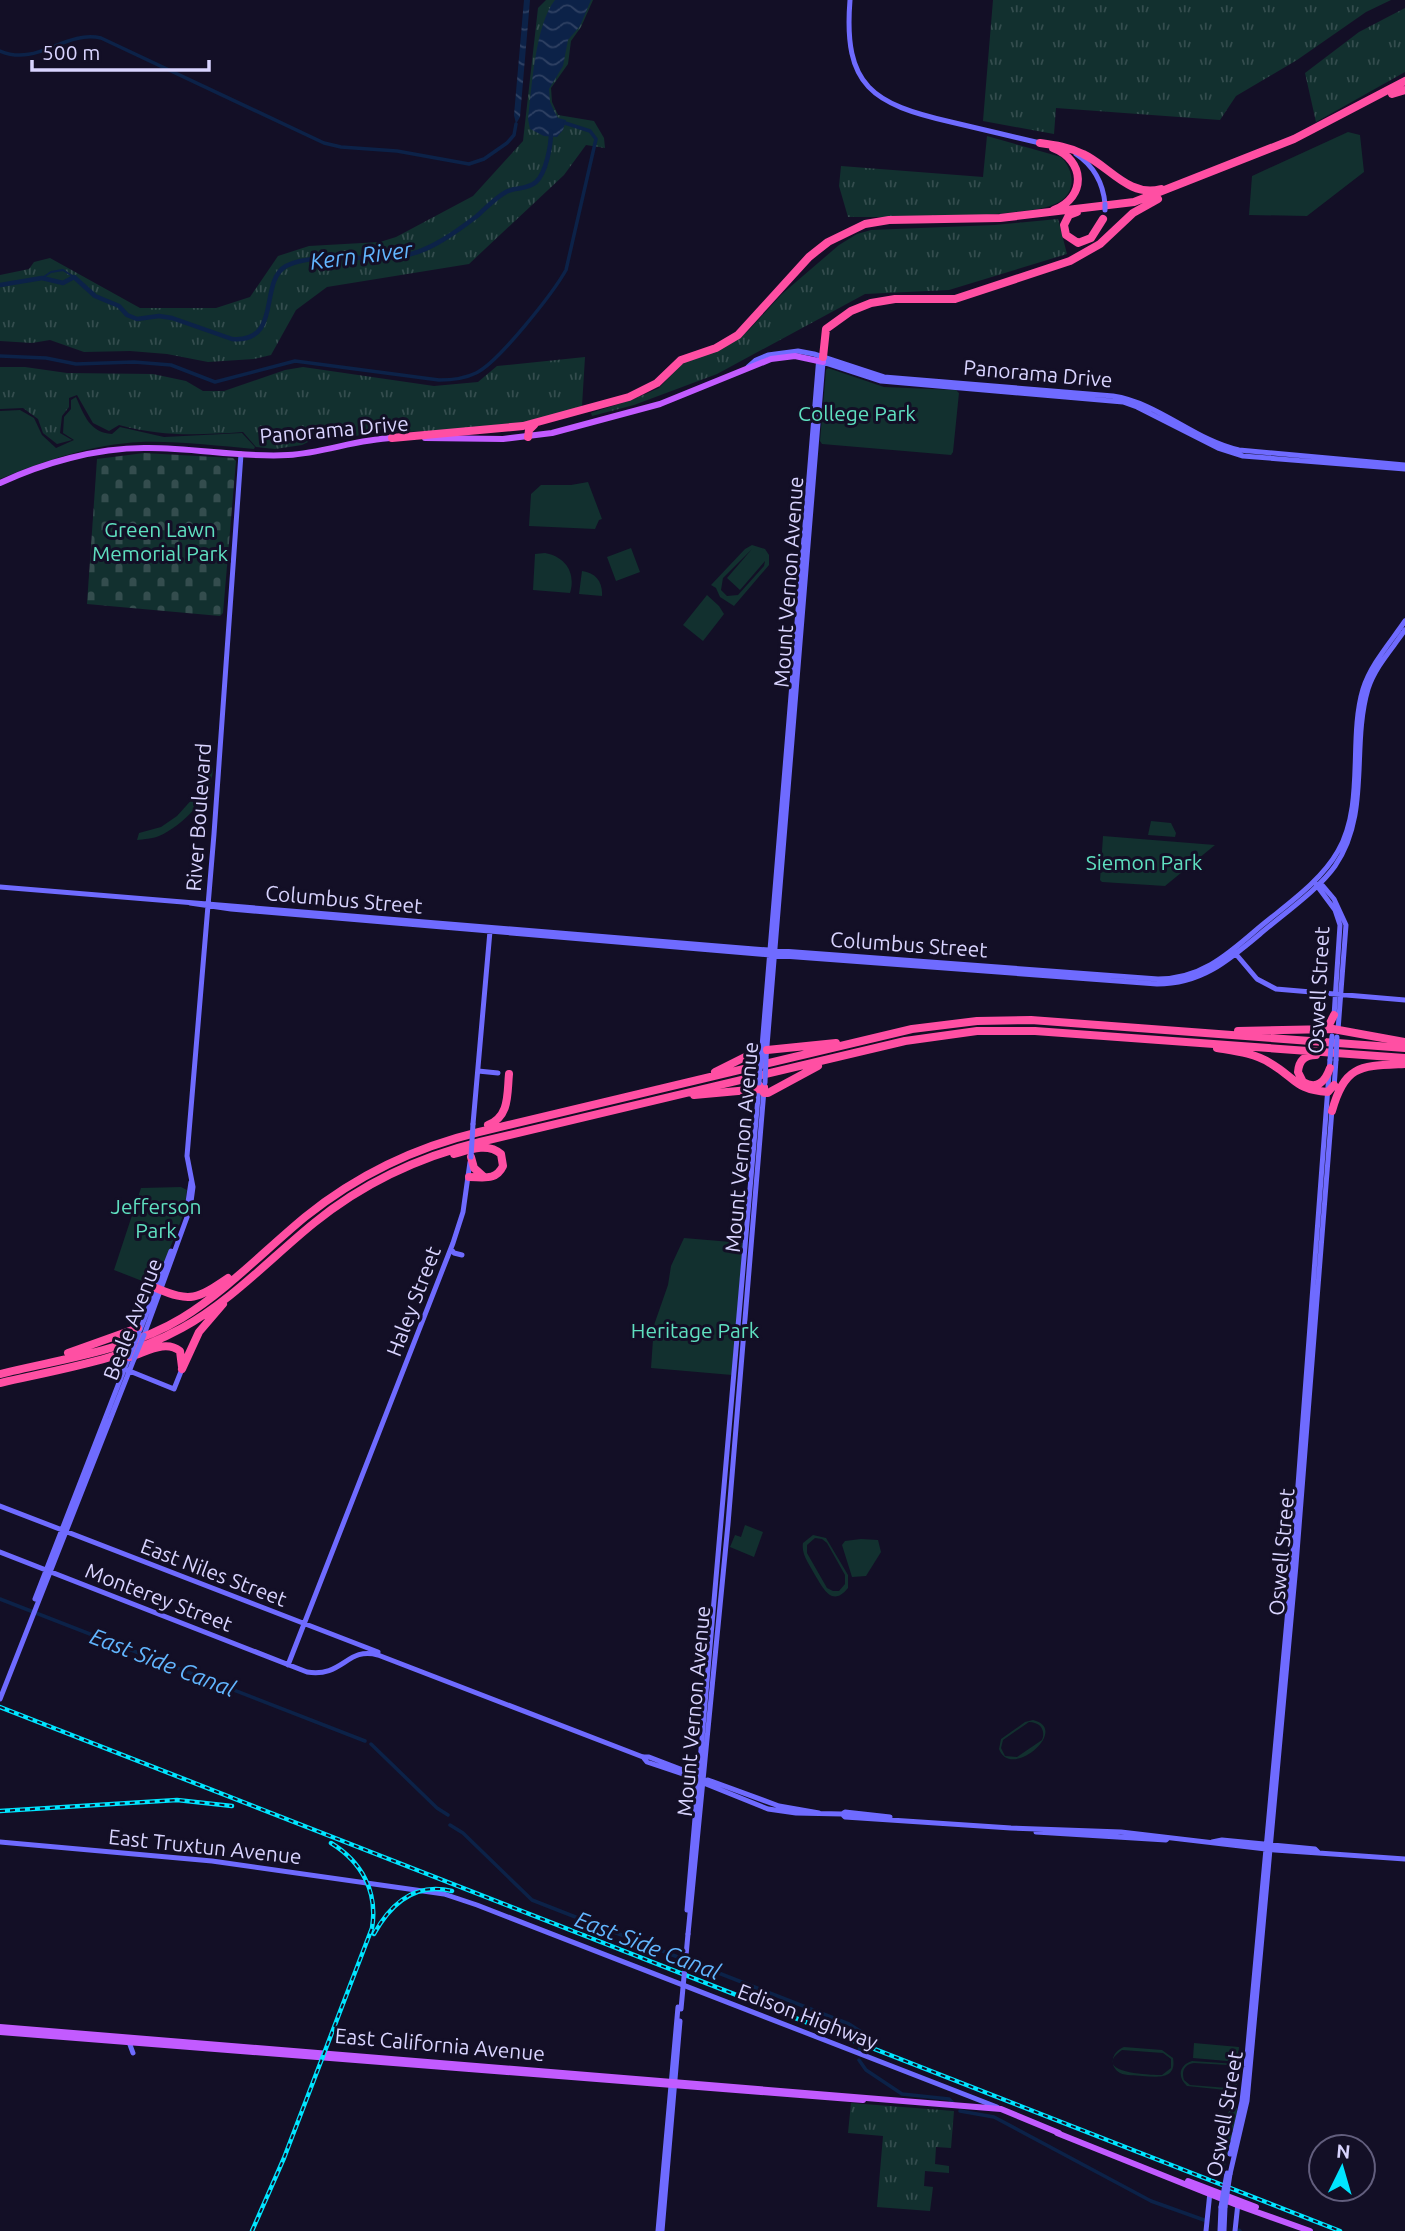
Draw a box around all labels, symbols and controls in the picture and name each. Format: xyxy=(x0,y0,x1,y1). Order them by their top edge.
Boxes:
scale bar xyxy=(32,28,208,72)
text: 500 m xyxy=(42,40,100,64)
water label: Kern River xyxy=(308,236,415,274)
street label: Panorama Drive xyxy=(962,355,1114,391)
park label: College Park xyxy=(798,401,916,425)
street label: Panorama Drive xyxy=(258,411,410,447)
street label: Mount Vernon Avenue xyxy=(769,476,807,688)
park label: Green Lawn Memorial Park xyxy=(92,517,228,565)
street label: River Boulevard xyxy=(181,742,215,892)
park label: Siemon Park xyxy=(1086,850,1203,874)
street label: Columbus Street xyxy=(264,880,424,918)
street label: Oswell Street xyxy=(1303,926,1333,1054)
street label: Columbus Street xyxy=(830,927,988,961)
street label: Mount Vernon Avenue xyxy=(720,1041,762,1253)
park label: Jefferson Park xyxy=(111,1194,201,1242)
street label: Haley Street xyxy=(381,1243,445,1359)
street label: Beale Avenue xyxy=(98,1255,166,1383)
park label: Heritage Park xyxy=(631,1318,760,1342)
street label: Oswell Street xyxy=(1263,1487,1299,1617)
street label: East Niles Street xyxy=(138,1533,290,1611)
street label: Monterey Street xyxy=(82,1558,236,1636)
street label: Mount Vernon Avenue xyxy=(672,1605,714,1817)
water label: East Side Canal xyxy=(87,1623,240,1701)
street label: East Truxtun Avenue xyxy=(107,1824,303,1868)
water label: East Side Canal xyxy=(572,1906,725,1984)
street label: Edison Highway xyxy=(735,1978,881,2054)
street label: East California Avenue xyxy=(334,2023,546,2065)
street label: Oswell Street xyxy=(1201,2049,1247,2179)
north arrow xyxy=(1307,2133,1377,2203)
text: N xyxy=(1335,2139,1352,2163)

